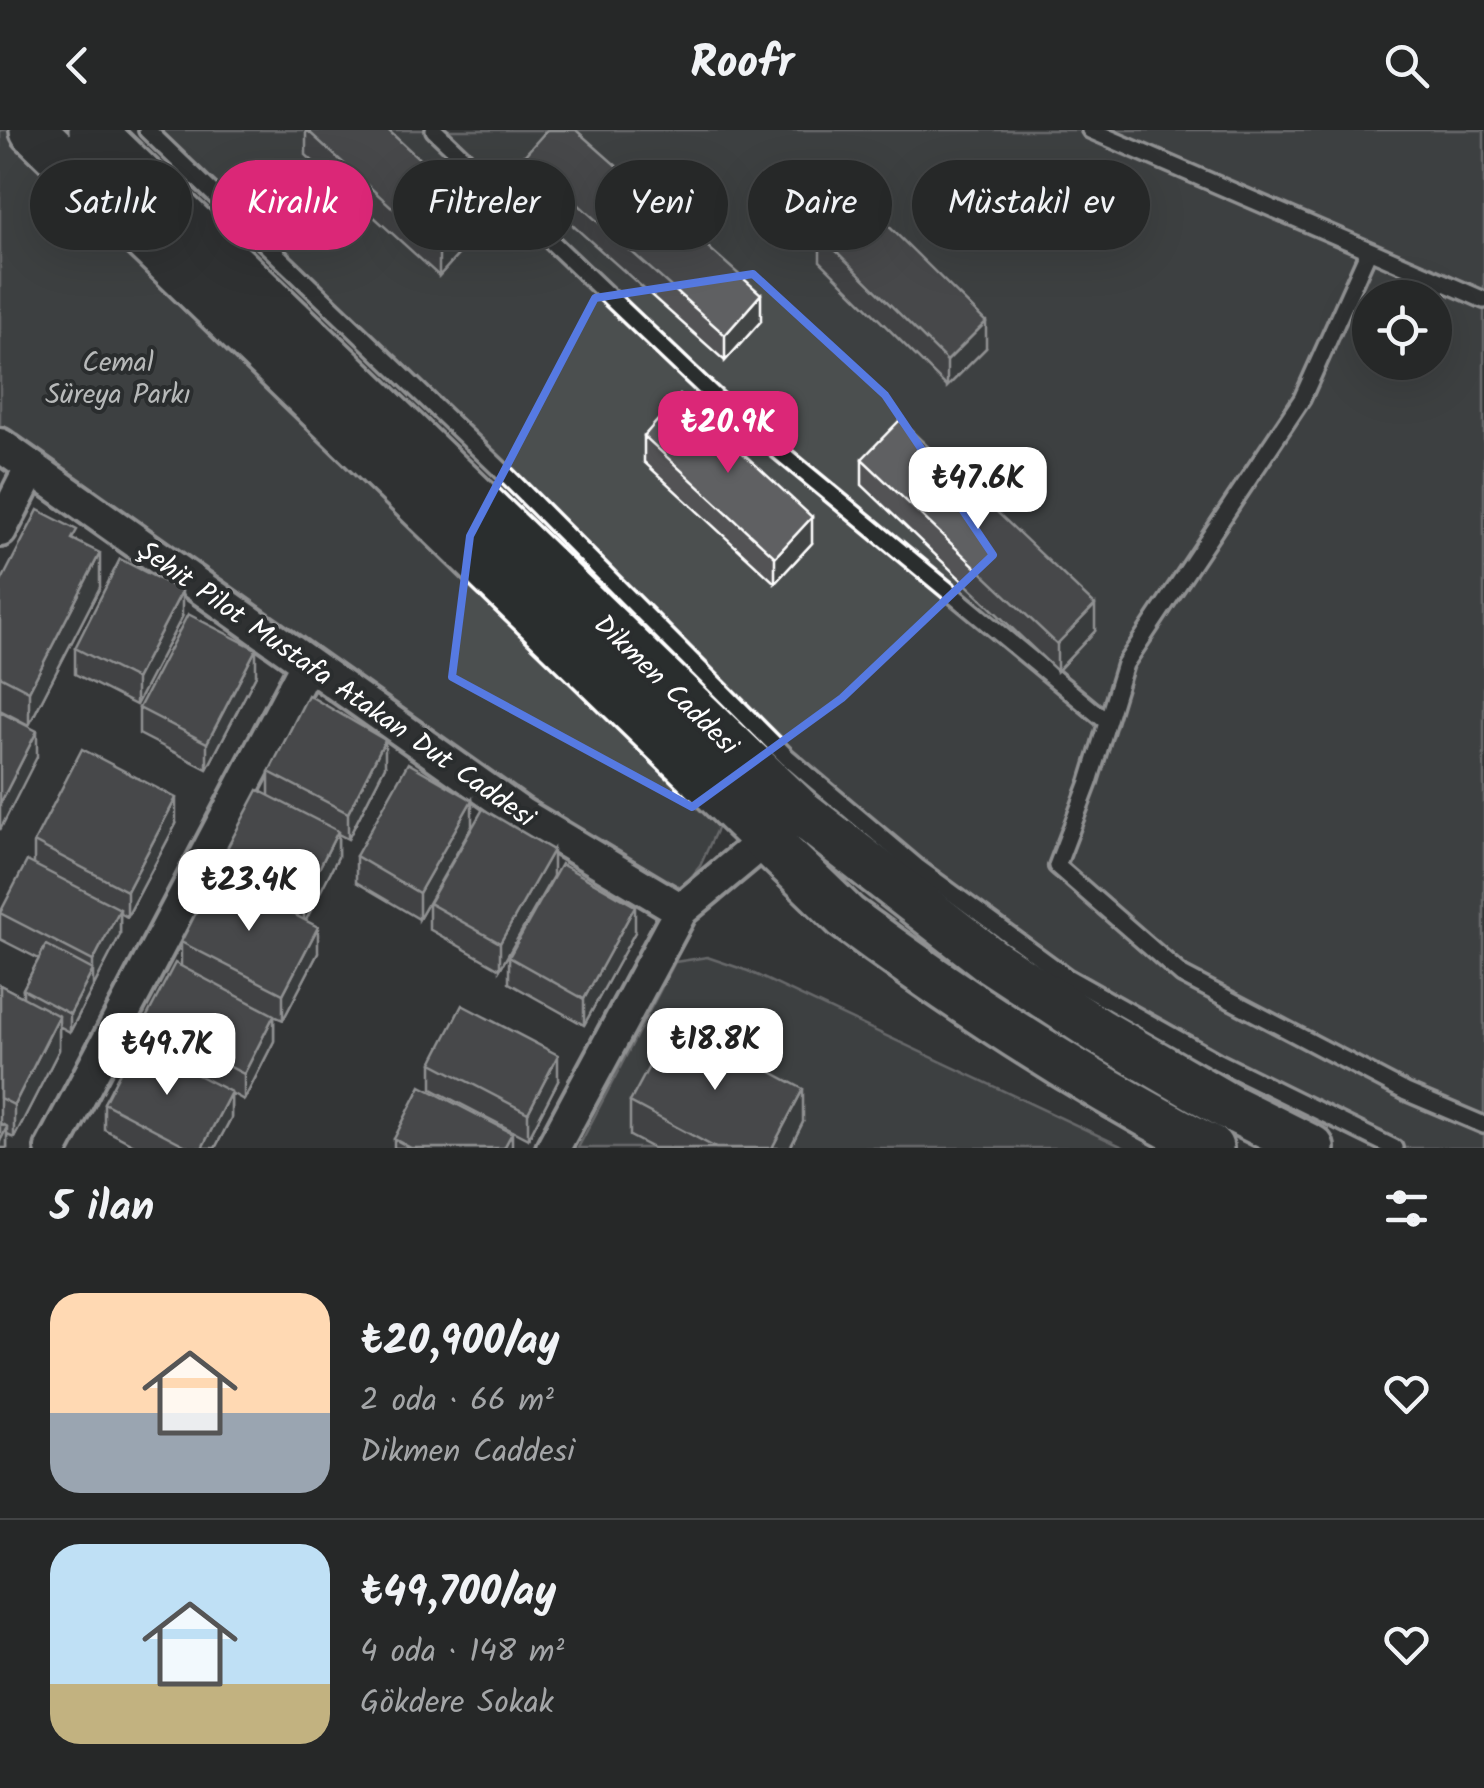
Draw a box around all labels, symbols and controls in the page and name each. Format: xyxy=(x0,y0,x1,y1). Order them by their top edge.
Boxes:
text: Roofr xyxy=(690,29,794,101)
icon: back xyxy=(50,38,105,93)
icon: search xyxy=(1379,38,1434,93)
chip: Satılık xyxy=(30,160,192,250)
chip: Kiralık xyxy=(212,160,373,250)
chip: Filtreler xyxy=(393,160,575,250)
chip: Yeni xyxy=(595,160,728,250)
chip: Daire xyxy=(748,160,892,250)
chip: Müstakil ev xyxy=(912,160,1150,250)
map controls xyxy=(1352,280,1452,380)
button: locate xyxy=(1352,280,1452,380)
park label: Cemal Süreya Parkı xyxy=(45,341,191,418)
pin: ₺20.9K xyxy=(647,391,809,476)
text: ₺20.9K xyxy=(680,398,776,449)
pin: ₺47.6K xyxy=(897,447,1059,532)
text: ₺47.6K xyxy=(931,454,1025,505)
street label: Şehit Pilot Mustafa Atakan Dut Caddesi xyxy=(127,530,545,841)
street label: Dikmen Caddesi xyxy=(582,604,749,768)
pin: ₺23.4K xyxy=(168,849,330,934)
text: ₺23.4K xyxy=(200,856,298,907)
pin: ₺18.8K xyxy=(634,1008,796,1093)
pin: ₺49.7K xyxy=(86,1013,248,1098)
text: ₺18.8K xyxy=(669,1015,761,1066)
text: ₺49.7K xyxy=(120,1020,214,1071)
text: 5 ilan xyxy=(50,1175,154,1242)
icon: filters xyxy=(1379,1181,1434,1236)
text: ₺20,900/ay xyxy=(360,1309,560,1376)
icon: home xyxy=(130,1333,250,1453)
icon: heart xyxy=(1379,1366,1434,1421)
text: 2 oda · 66 m² xyxy=(360,1376,554,1427)
text: Dikmen Caddesi xyxy=(360,1427,575,1478)
text: ₺49,700/ay xyxy=(360,1560,556,1627)
icon: home xyxy=(130,1584,250,1704)
icon: heart xyxy=(1379,1617,1434,1672)
text: 4 oda · 148 m² xyxy=(360,1627,564,1678)
text: Gökdere Sokak xyxy=(360,1678,554,1729)

